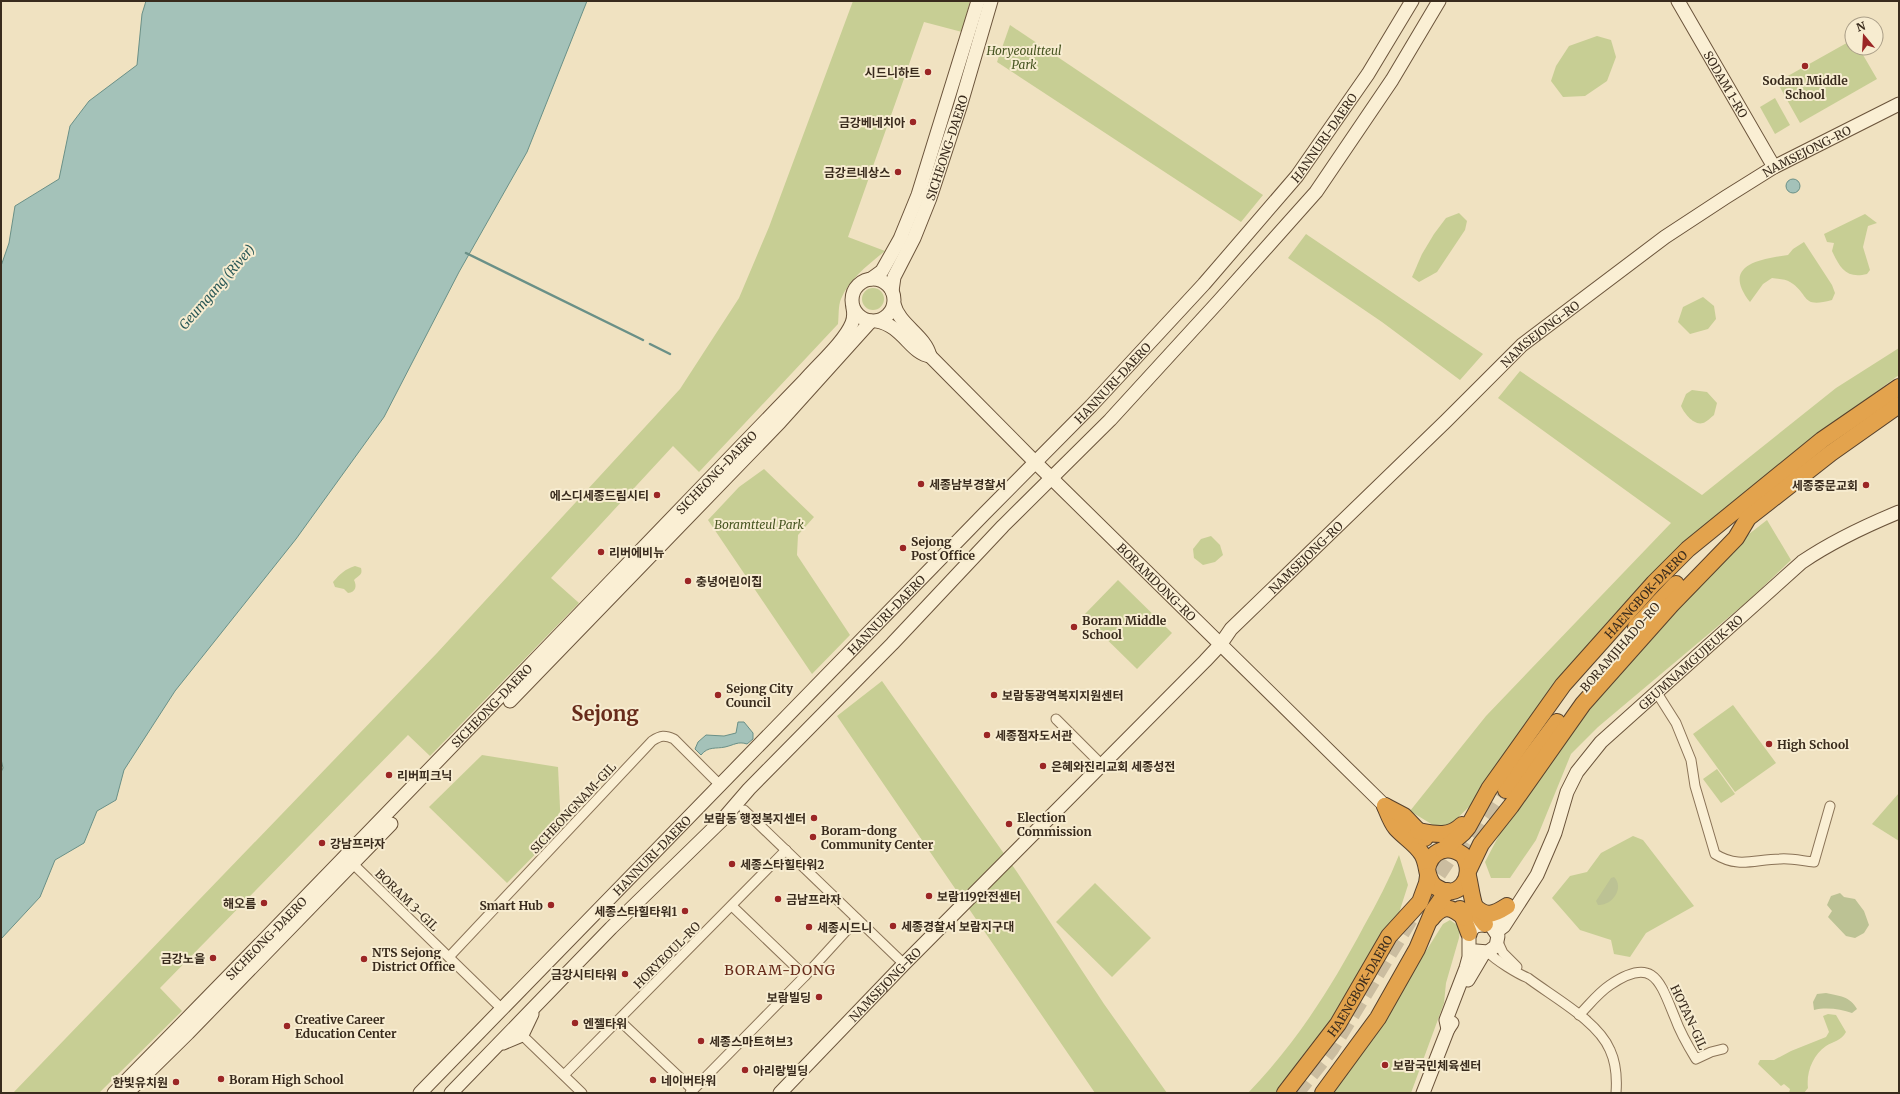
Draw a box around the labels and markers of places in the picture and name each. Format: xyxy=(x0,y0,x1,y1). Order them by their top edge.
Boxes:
marker: Sodam Middle School xyxy=(1800,61,1810,71)
place label: 시드니하트 xyxy=(865,65,920,80)
marker: 시드니하트 xyxy=(923,67,933,77)
place label: Sodam Middle School xyxy=(1762,73,1848,102)
place label: 금강베네치아 xyxy=(839,115,905,130)
marker: 금강베네치아 xyxy=(908,117,918,127)
place label: 금강르네상스 xyxy=(824,165,890,180)
marker: 금강르네상스 xyxy=(893,167,903,177)
place label: 세종남부경찰서 xyxy=(929,477,1006,492)
place label: 세종중문교회 xyxy=(1792,478,1858,493)
marker: 세종남부경찰서 xyxy=(916,479,926,489)
marker: 세종중문교회 xyxy=(1861,480,1871,490)
place label: 에스디세종드림시티 xyxy=(550,488,649,503)
marker: 에스디세종드림시티 xyxy=(652,490,662,500)
place label: Sejong Post Office xyxy=(911,534,976,563)
marker: Sejong Post Office xyxy=(898,543,908,553)
place label: 리버에비뉴 xyxy=(609,545,664,560)
marker: 리버에비뉴 xyxy=(596,547,606,557)
place label: 충녕어린이집 xyxy=(696,574,762,589)
marker: 충녕어린이집 xyxy=(683,576,693,586)
place label: Boram Middle School xyxy=(1082,613,1167,642)
marker: Boram Middle School xyxy=(1069,622,1079,632)
place label: Sejong City Council xyxy=(726,681,794,710)
place label: 보람동광역복지지원센터 xyxy=(1002,688,1123,703)
marker: Sejong City Council xyxy=(713,690,723,700)
marker: 보람동광역복지지원센터 xyxy=(989,690,999,700)
place label: 세종점자도서관 xyxy=(995,728,1072,743)
marker: 세종점자도서관 xyxy=(982,730,992,740)
place label: High School xyxy=(1777,737,1849,752)
marker: High School xyxy=(1764,739,1774,749)
place label: 은혜와진리교회 세종성전 xyxy=(1051,759,1175,774)
marker: 은혜와진리교회 세종성전 xyxy=(1038,761,1048,771)
place label: 리버피크닉 xyxy=(397,768,452,783)
marker: 리버피크닉 xyxy=(384,770,394,780)
place label: Election Commission xyxy=(1017,810,1092,839)
place label: 보람동 행정복지센터 xyxy=(704,811,806,826)
marker: 보람동 행정복지센터 xyxy=(809,813,819,823)
marker: Election Commission xyxy=(1004,819,1014,829)
place label: Boram-dong Community Center xyxy=(821,823,934,852)
marker: Boram-dong Community Center xyxy=(808,832,818,842)
place label: 강남프라자 xyxy=(330,836,385,851)
marker: 강남프라자 xyxy=(317,838,327,848)
place label: 세종스타힐타워2 xyxy=(740,857,824,872)
marker: 세종스타힐타워2 xyxy=(727,859,737,869)
place label: 보람119안전센터 xyxy=(937,889,1021,904)
marker: 보람119안전센터 xyxy=(924,891,934,901)
place label: 금남프라자 xyxy=(786,892,841,907)
marker: 금남프라자 xyxy=(773,894,783,904)
place label: 해오름 xyxy=(223,896,256,911)
marker: 해오름 xyxy=(259,898,269,908)
place label: Smart Hub xyxy=(479,898,543,913)
marker: Smart Hub xyxy=(546,900,556,910)
place label: 세종스타힐타워1 xyxy=(594,904,677,919)
marker: 세종스타힐타워1 xyxy=(680,906,690,916)
place label: 세종경찰서 보람지구대 xyxy=(901,919,1014,934)
place label: 세종시드니 xyxy=(817,920,872,935)
marker: 세종경찰서 보람지구대 xyxy=(888,921,898,931)
marker: 세종시드니 xyxy=(804,922,814,932)
place label: NTS Sejong District Office xyxy=(372,945,456,974)
place label: 금강노을 xyxy=(161,951,205,966)
marker: 금강노을 xyxy=(208,953,218,963)
marker: NTS Sejong District Office xyxy=(359,954,369,964)
place label: 금강시티타워 xyxy=(551,967,617,982)
marker: 금강시티타워 xyxy=(620,969,630,979)
place label: 보람빌딩 xyxy=(767,990,811,1005)
marker: 보람빌딩 xyxy=(814,992,824,1002)
place label: Creative Career Education Center xyxy=(295,1012,397,1041)
place label: 엔젤타워 xyxy=(583,1016,627,1031)
marker: 엔젤타워 xyxy=(570,1018,580,1028)
marker: Creative Career Education Center xyxy=(282,1021,292,1031)
place label: 세종스마트허브3 xyxy=(709,1034,793,1049)
marker: 세종스마트허브3 xyxy=(696,1036,706,1046)
place label: 보람국민체육센터 xyxy=(1393,1058,1481,1073)
marker: 보람국민체육센터 xyxy=(1380,1060,1390,1070)
place label: 아리랑빌딩 xyxy=(753,1063,808,1078)
marker: 아리랑빌딩 xyxy=(740,1065,750,1075)
place label: Boram High School xyxy=(229,1072,344,1087)
place label: 네이버타워 xyxy=(661,1073,716,1088)
marker: Boram High School xyxy=(216,1074,226,1084)
place label: 한빛유치원 xyxy=(113,1075,168,1090)
marker: 네이버타워 xyxy=(648,1075,658,1085)
marker: 한빛유치원 xyxy=(171,1077,181,1087)

